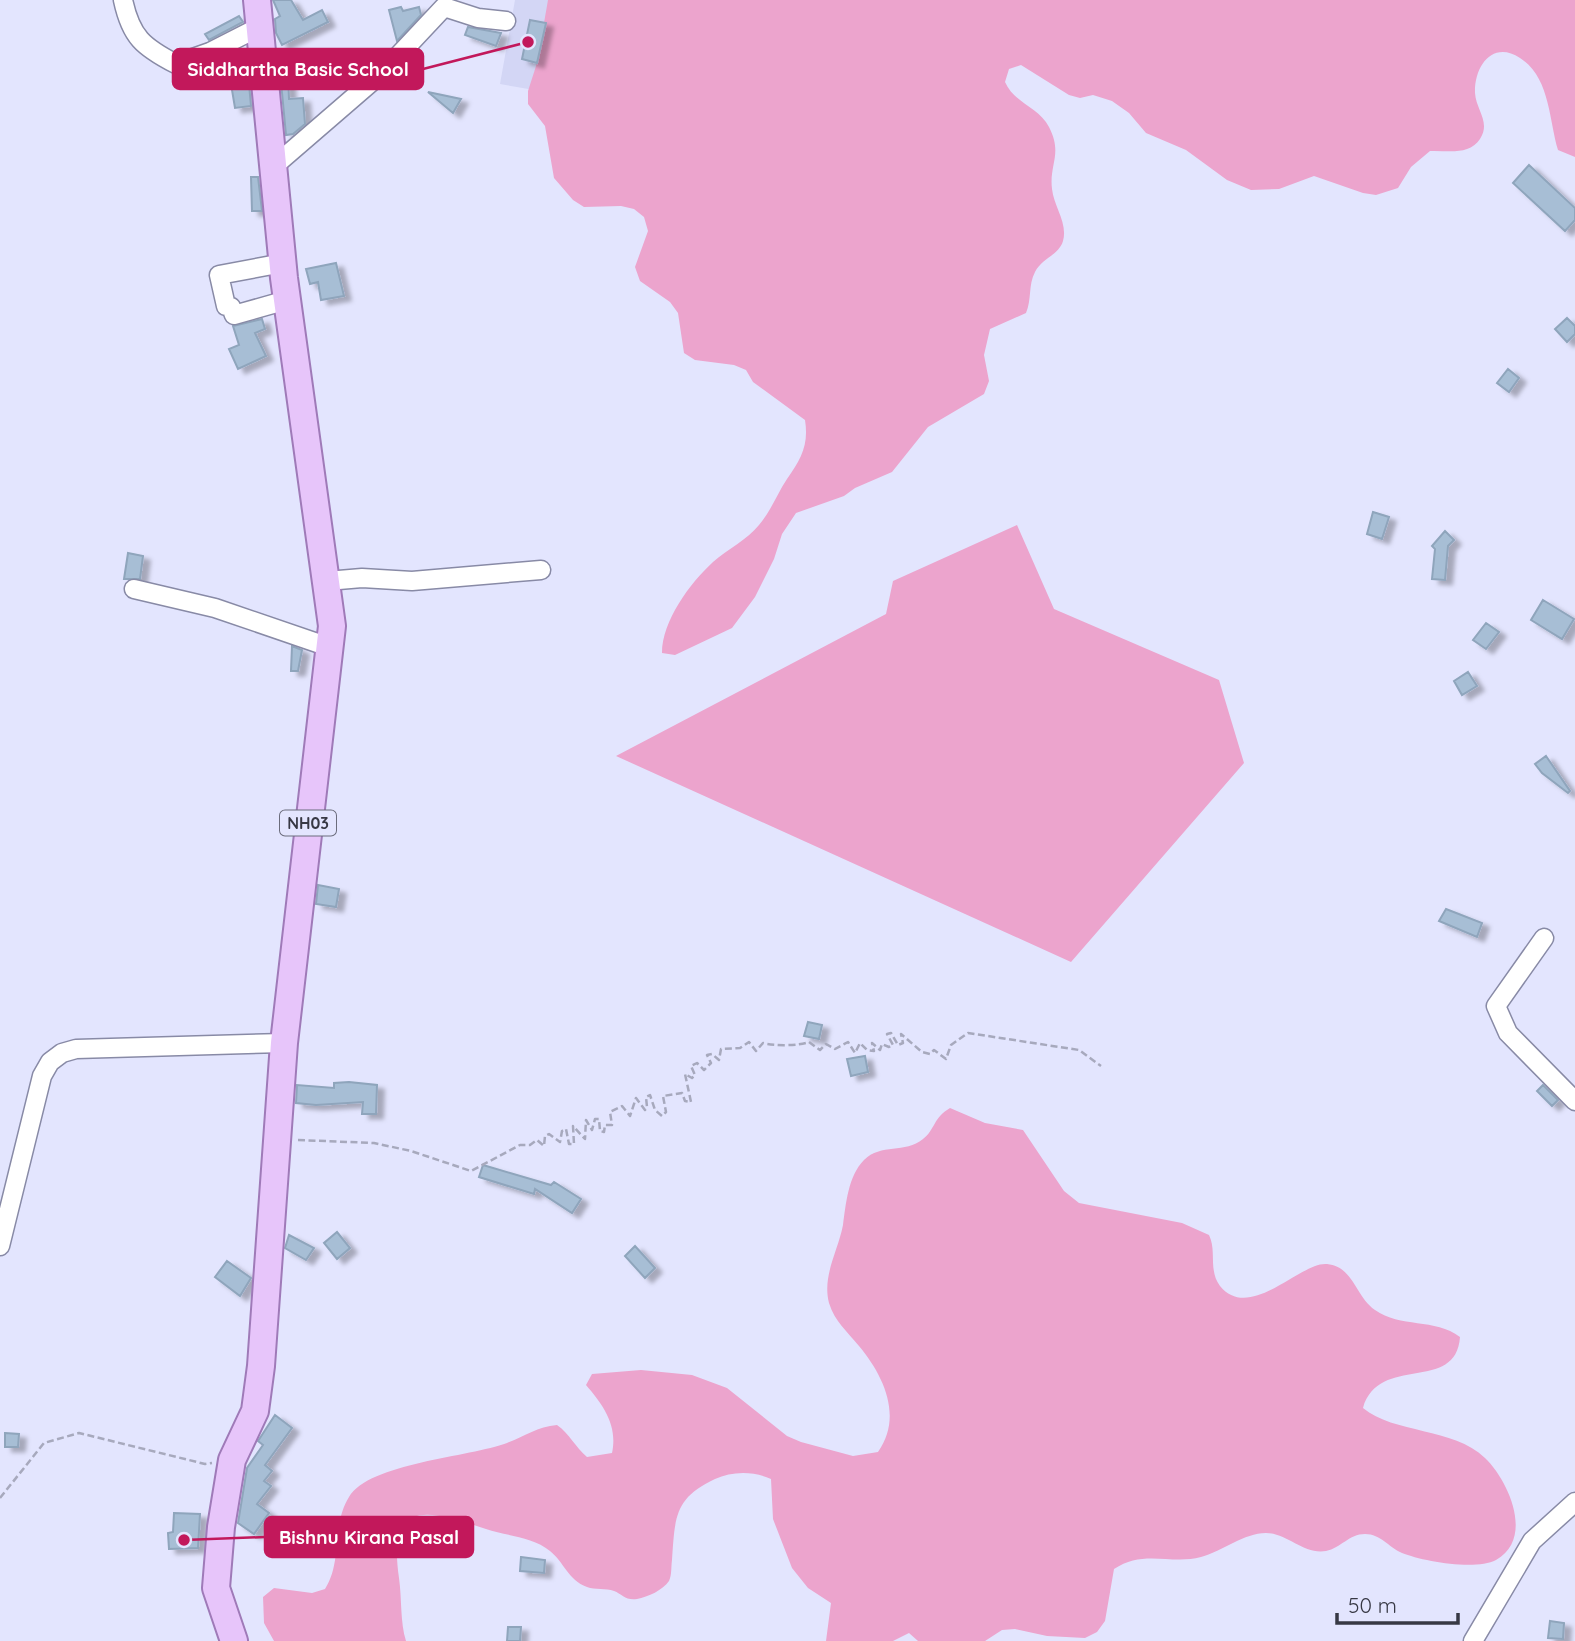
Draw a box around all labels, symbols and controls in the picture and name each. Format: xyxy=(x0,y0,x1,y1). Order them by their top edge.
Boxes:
callout: Siddhartha Basic School xyxy=(173,49,423,89)
text: Siddhartha Basic School xyxy=(187,57,409,81)
road number: NH03 xyxy=(280,810,336,836)
callout: Bishnu Kirana Pasal xyxy=(265,1517,473,1557)
text: Bishnu Kirana Pasal xyxy=(279,1525,459,1549)
scale bar xyxy=(1337,1582,1458,1626)
text: 50 m xyxy=(1348,1592,1397,1618)

